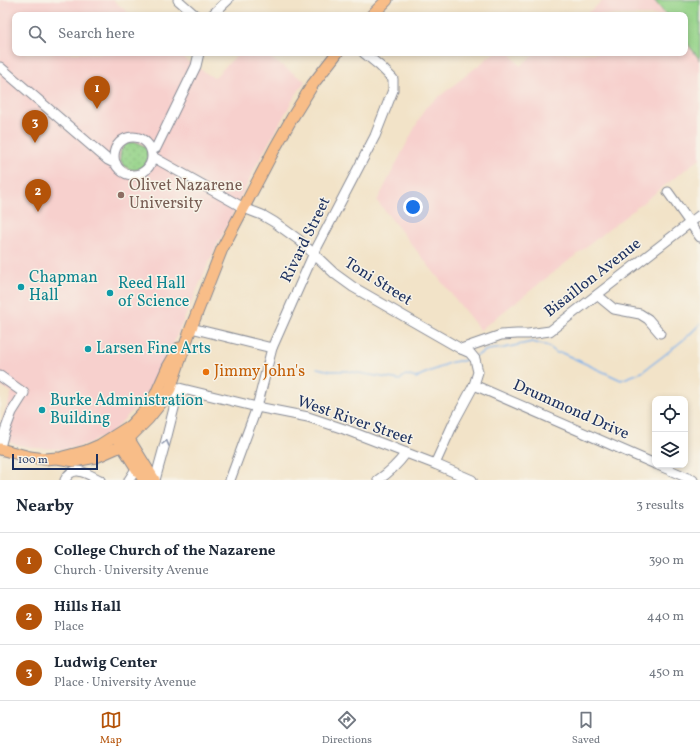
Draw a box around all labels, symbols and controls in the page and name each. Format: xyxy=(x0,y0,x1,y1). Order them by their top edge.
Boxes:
search box xyxy=(12,12,688,56)
icon: search xyxy=(26,23,48,45)
text: Search here xyxy=(58,24,135,45)
pin: 1 xyxy=(84,76,110,109)
pin: 3 xyxy=(22,110,48,143)
place label: Olivet Nazarene University xyxy=(129,175,242,215)
pin: 2 xyxy=(25,179,51,212)
marker: Olivet Nazarene University xyxy=(116,190,126,200)
street label: Rivard Street xyxy=(276,193,336,287)
your location xyxy=(403,197,423,217)
street label: Bisaillon Avenue xyxy=(540,233,646,323)
street label: Toni Street xyxy=(340,252,416,312)
place label: Chapman Hall xyxy=(29,267,98,307)
place label: Reed Hall of Science xyxy=(118,273,189,313)
marker: Chapman Hall xyxy=(16,282,26,292)
marker: Reed Hall of Science xyxy=(105,288,115,298)
place label: Larsen Fine Arts xyxy=(96,338,211,360)
marker: Larsen Fine Arts xyxy=(83,344,93,354)
place label: Jimmy John's xyxy=(214,361,305,383)
marker: Jimmy John's xyxy=(201,367,211,377)
street label: Drummond Drive xyxy=(509,375,633,445)
place label: Burke Administration Building xyxy=(50,390,204,430)
street label: West River Street xyxy=(294,391,416,451)
map controls xyxy=(652,396,688,468)
button: locate xyxy=(652,396,688,432)
marker: Burke Administration Building xyxy=(37,405,47,415)
button: layers xyxy=(652,432,688,468)
one-way arrow xyxy=(161,439,169,446)
scale bar xyxy=(12,452,98,471)
text: 100 m xyxy=(18,453,48,468)
text: Nearby xyxy=(16,495,74,518)
text: 3 results xyxy=(636,497,684,515)
text: College Church of the Nazarene xyxy=(54,541,276,562)
text: 1 xyxy=(26,552,32,570)
text: 390 m xyxy=(649,552,684,570)
text: Church · University Avenue xyxy=(54,562,209,580)
text: Hills Hall xyxy=(54,597,121,618)
text: 2 xyxy=(26,608,32,626)
text: 440 m xyxy=(647,608,684,626)
text: Place xyxy=(54,618,84,636)
text: Ludwig Center xyxy=(54,653,157,674)
text: 3 xyxy=(26,664,32,682)
text: 450 m xyxy=(649,664,684,682)
text: Place · University Avenue xyxy=(54,674,196,692)
tab: Map xyxy=(100,709,122,748)
tab: Directions xyxy=(322,709,372,748)
tab: Saved xyxy=(572,709,600,748)

